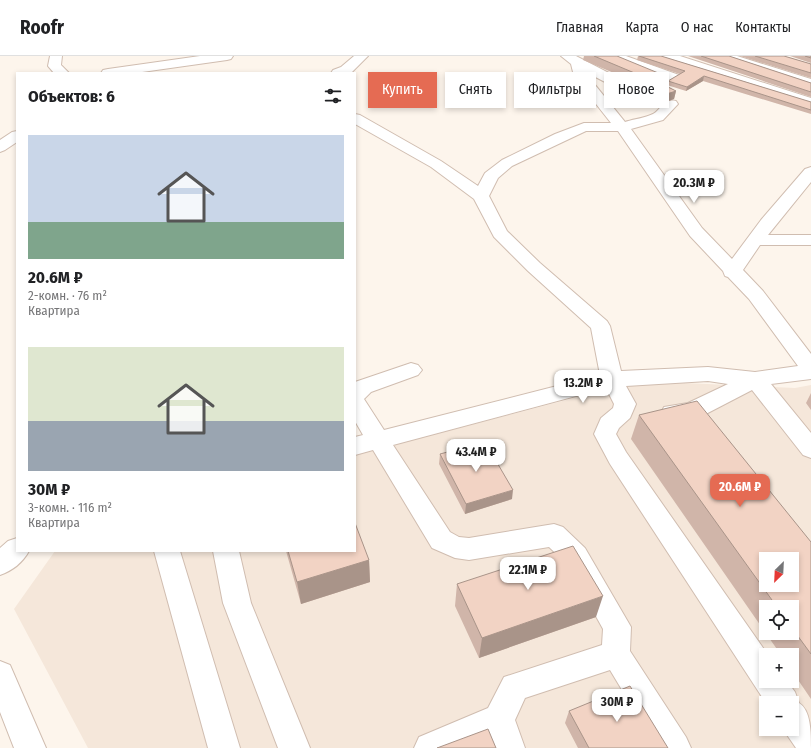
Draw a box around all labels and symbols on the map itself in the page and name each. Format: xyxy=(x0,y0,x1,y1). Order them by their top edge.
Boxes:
pin: 20.3M ₽ xyxy=(657,170,731,204)
pin: 13.2M ₽ xyxy=(546,370,620,404)
pin: 43.4M ₽ xyxy=(439,439,513,473)
pin: 20.6M ₽ xyxy=(703,474,777,508)
north arrow xyxy=(759,552,799,592)
pin: 22.1M ₽ xyxy=(491,557,565,591)
pin: 30M ₽ xyxy=(589,689,645,723)

